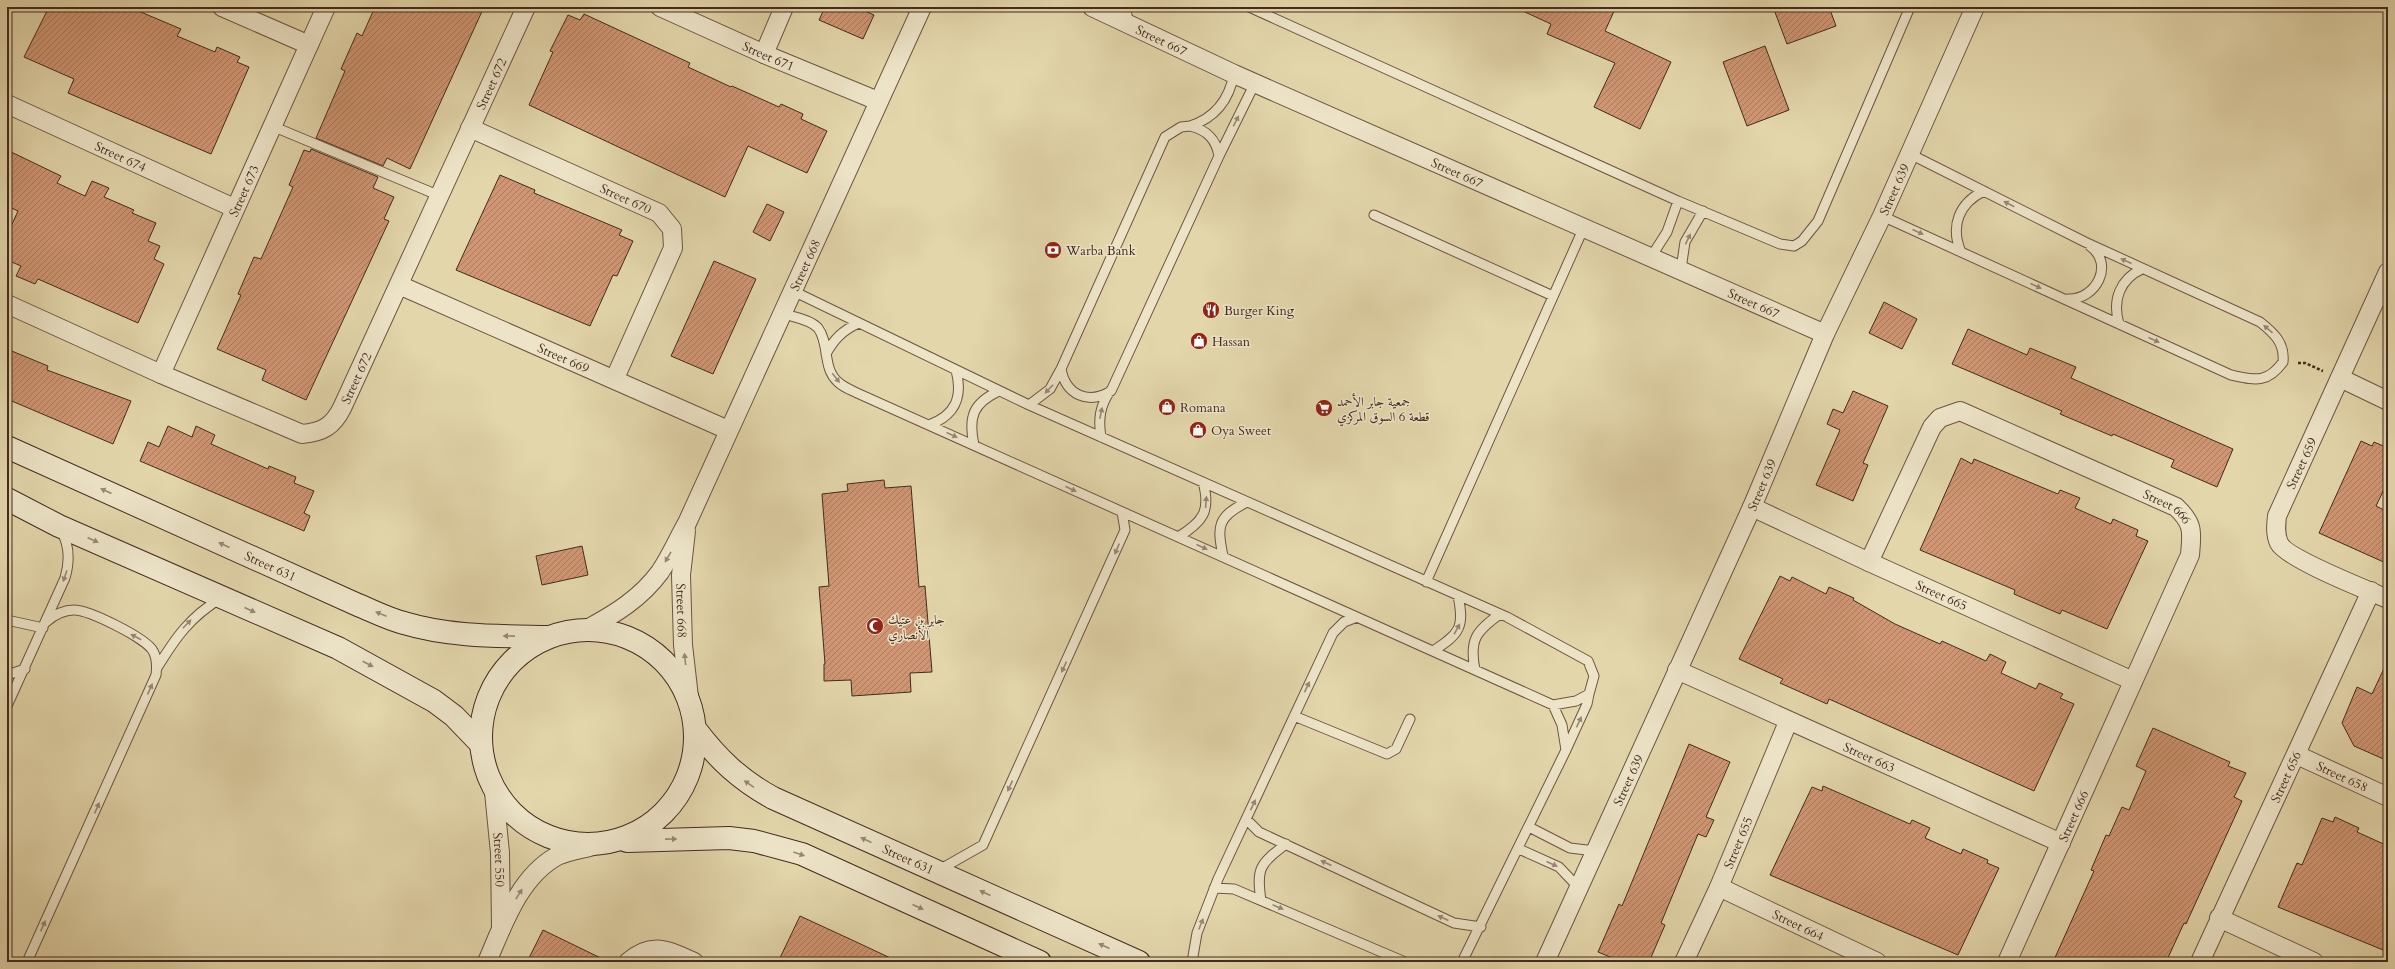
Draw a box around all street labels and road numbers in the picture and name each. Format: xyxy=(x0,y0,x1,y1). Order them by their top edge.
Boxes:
street label: Street 667 xyxy=(1133,21,1190,61)
street label: Street 671 xyxy=(739,37,797,76)
street label: Street 672 xyxy=(472,55,512,113)
street label: Street 674 xyxy=(92,137,149,177)
street label: Street 667 xyxy=(1428,154,1486,193)
street label: Street 639 xyxy=(1875,161,1914,218)
street label: Street 673 xyxy=(225,162,264,220)
street label: Street 670 xyxy=(597,180,655,219)
street label: Street 668 xyxy=(786,237,825,294)
street label: Street 667 xyxy=(1725,284,1783,323)
street label: Street 669 xyxy=(535,339,592,378)
street label: Street 672 xyxy=(337,349,376,407)
street label: Street 659 xyxy=(2282,435,2322,492)
street label: Street 639 xyxy=(1743,456,1781,514)
street label: Street 666 xyxy=(2140,485,2195,528)
street label: Street 631 xyxy=(241,547,299,586)
street label: Street 665 xyxy=(1913,576,1970,615)
street label: Street 668 xyxy=(671,583,691,638)
street label: Street 663 xyxy=(1840,738,1898,777)
street label: Street 656 xyxy=(2267,748,2306,806)
street label: Street 639 xyxy=(1609,751,1648,809)
street label: Street 658 xyxy=(2313,757,2371,797)
street label: Street 666 xyxy=(2055,787,2093,845)
street label: Street 655 xyxy=(1720,814,1757,872)
street label: Street 550 xyxy=(488,832,508,888)
street label: Street 631 xyxy=(879,840,937,879)
street label: Street 664 xyxy=(1769,906,1827,946)

